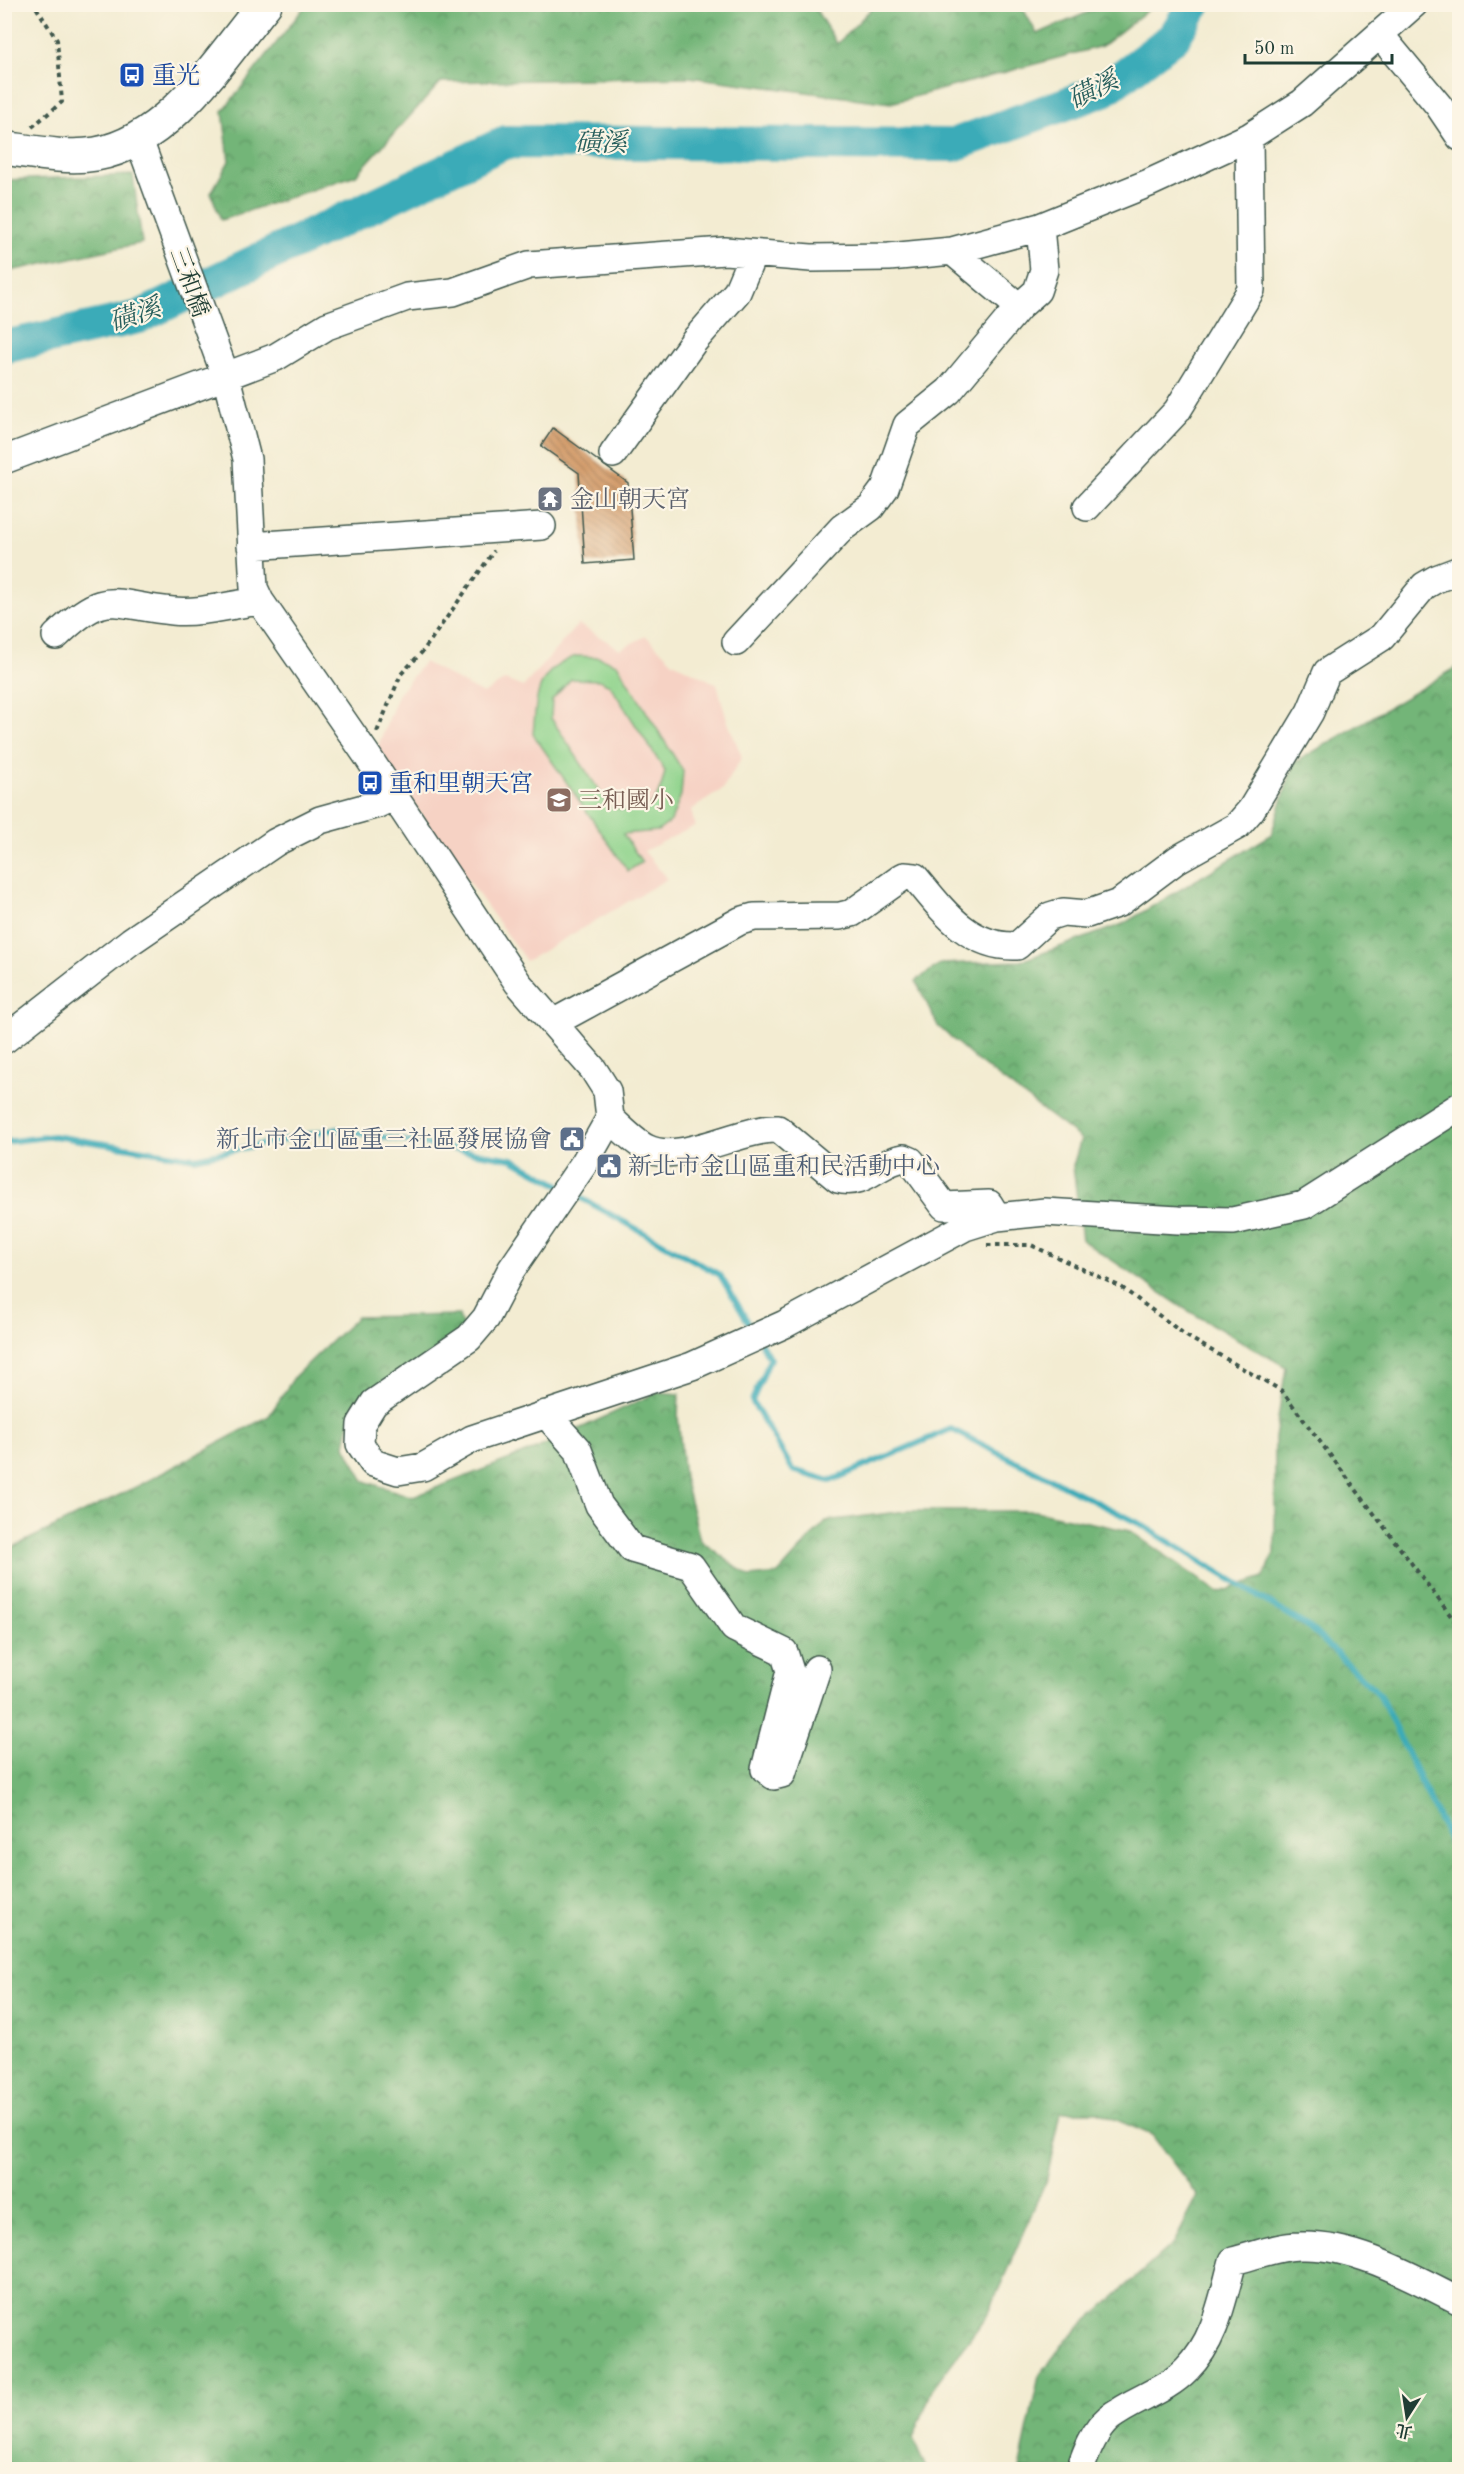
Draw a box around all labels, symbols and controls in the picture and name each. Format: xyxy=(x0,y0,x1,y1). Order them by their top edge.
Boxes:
scale bar xyxy=(1245,27,1392,65)
text: 50 m xyxy=(1254,40,1294,58)
bus stop icon: 重光 xyxy=(117,60,147,90)
place label: 重光 xyxy=(152,62,200,89)
water label: 磺溪 xyxy=(1064,64,1126,114)
water label: 磺溪 xyxy=(575,129,630,157)
street label: 三和橋 xyxy=(165,244,215,321)
water label: 磺溪 xyxy=(106,292,167,337)
temple icon: 金山朝天宮 xyxy=(535,484,565,514)
place label: 金山朝天宮 xyxy=(570,486,690,513)
bus stop icon: 重和里朝天宮 xyxy=(355,768,385,798)
place label: 重和里朝天宮 xyxy=(389,770,533,797)
school or university icon: 三和國小 xyxy=(544,785,574,815)
place label: 三和國小 xyxy=(578,787,674,814)
public building icon: 新北市金山區重三社區發展協會 xyxy=(557,1124,587,1154)
place label: 新北市金山區重三社區發展協會 xyxy=(216,1126,552,1153)
public building icon: 新北市金山區重和民活動中心 xyxy=(594,1151,624,1181)
place label: 新北市金山區重和民活動中心 xyxy=(628,1153,940,1180)
north arrow xyxy=(1377,2387,1437,2447)
text: 北 xyxy=(1394,2420,1414,2441)

